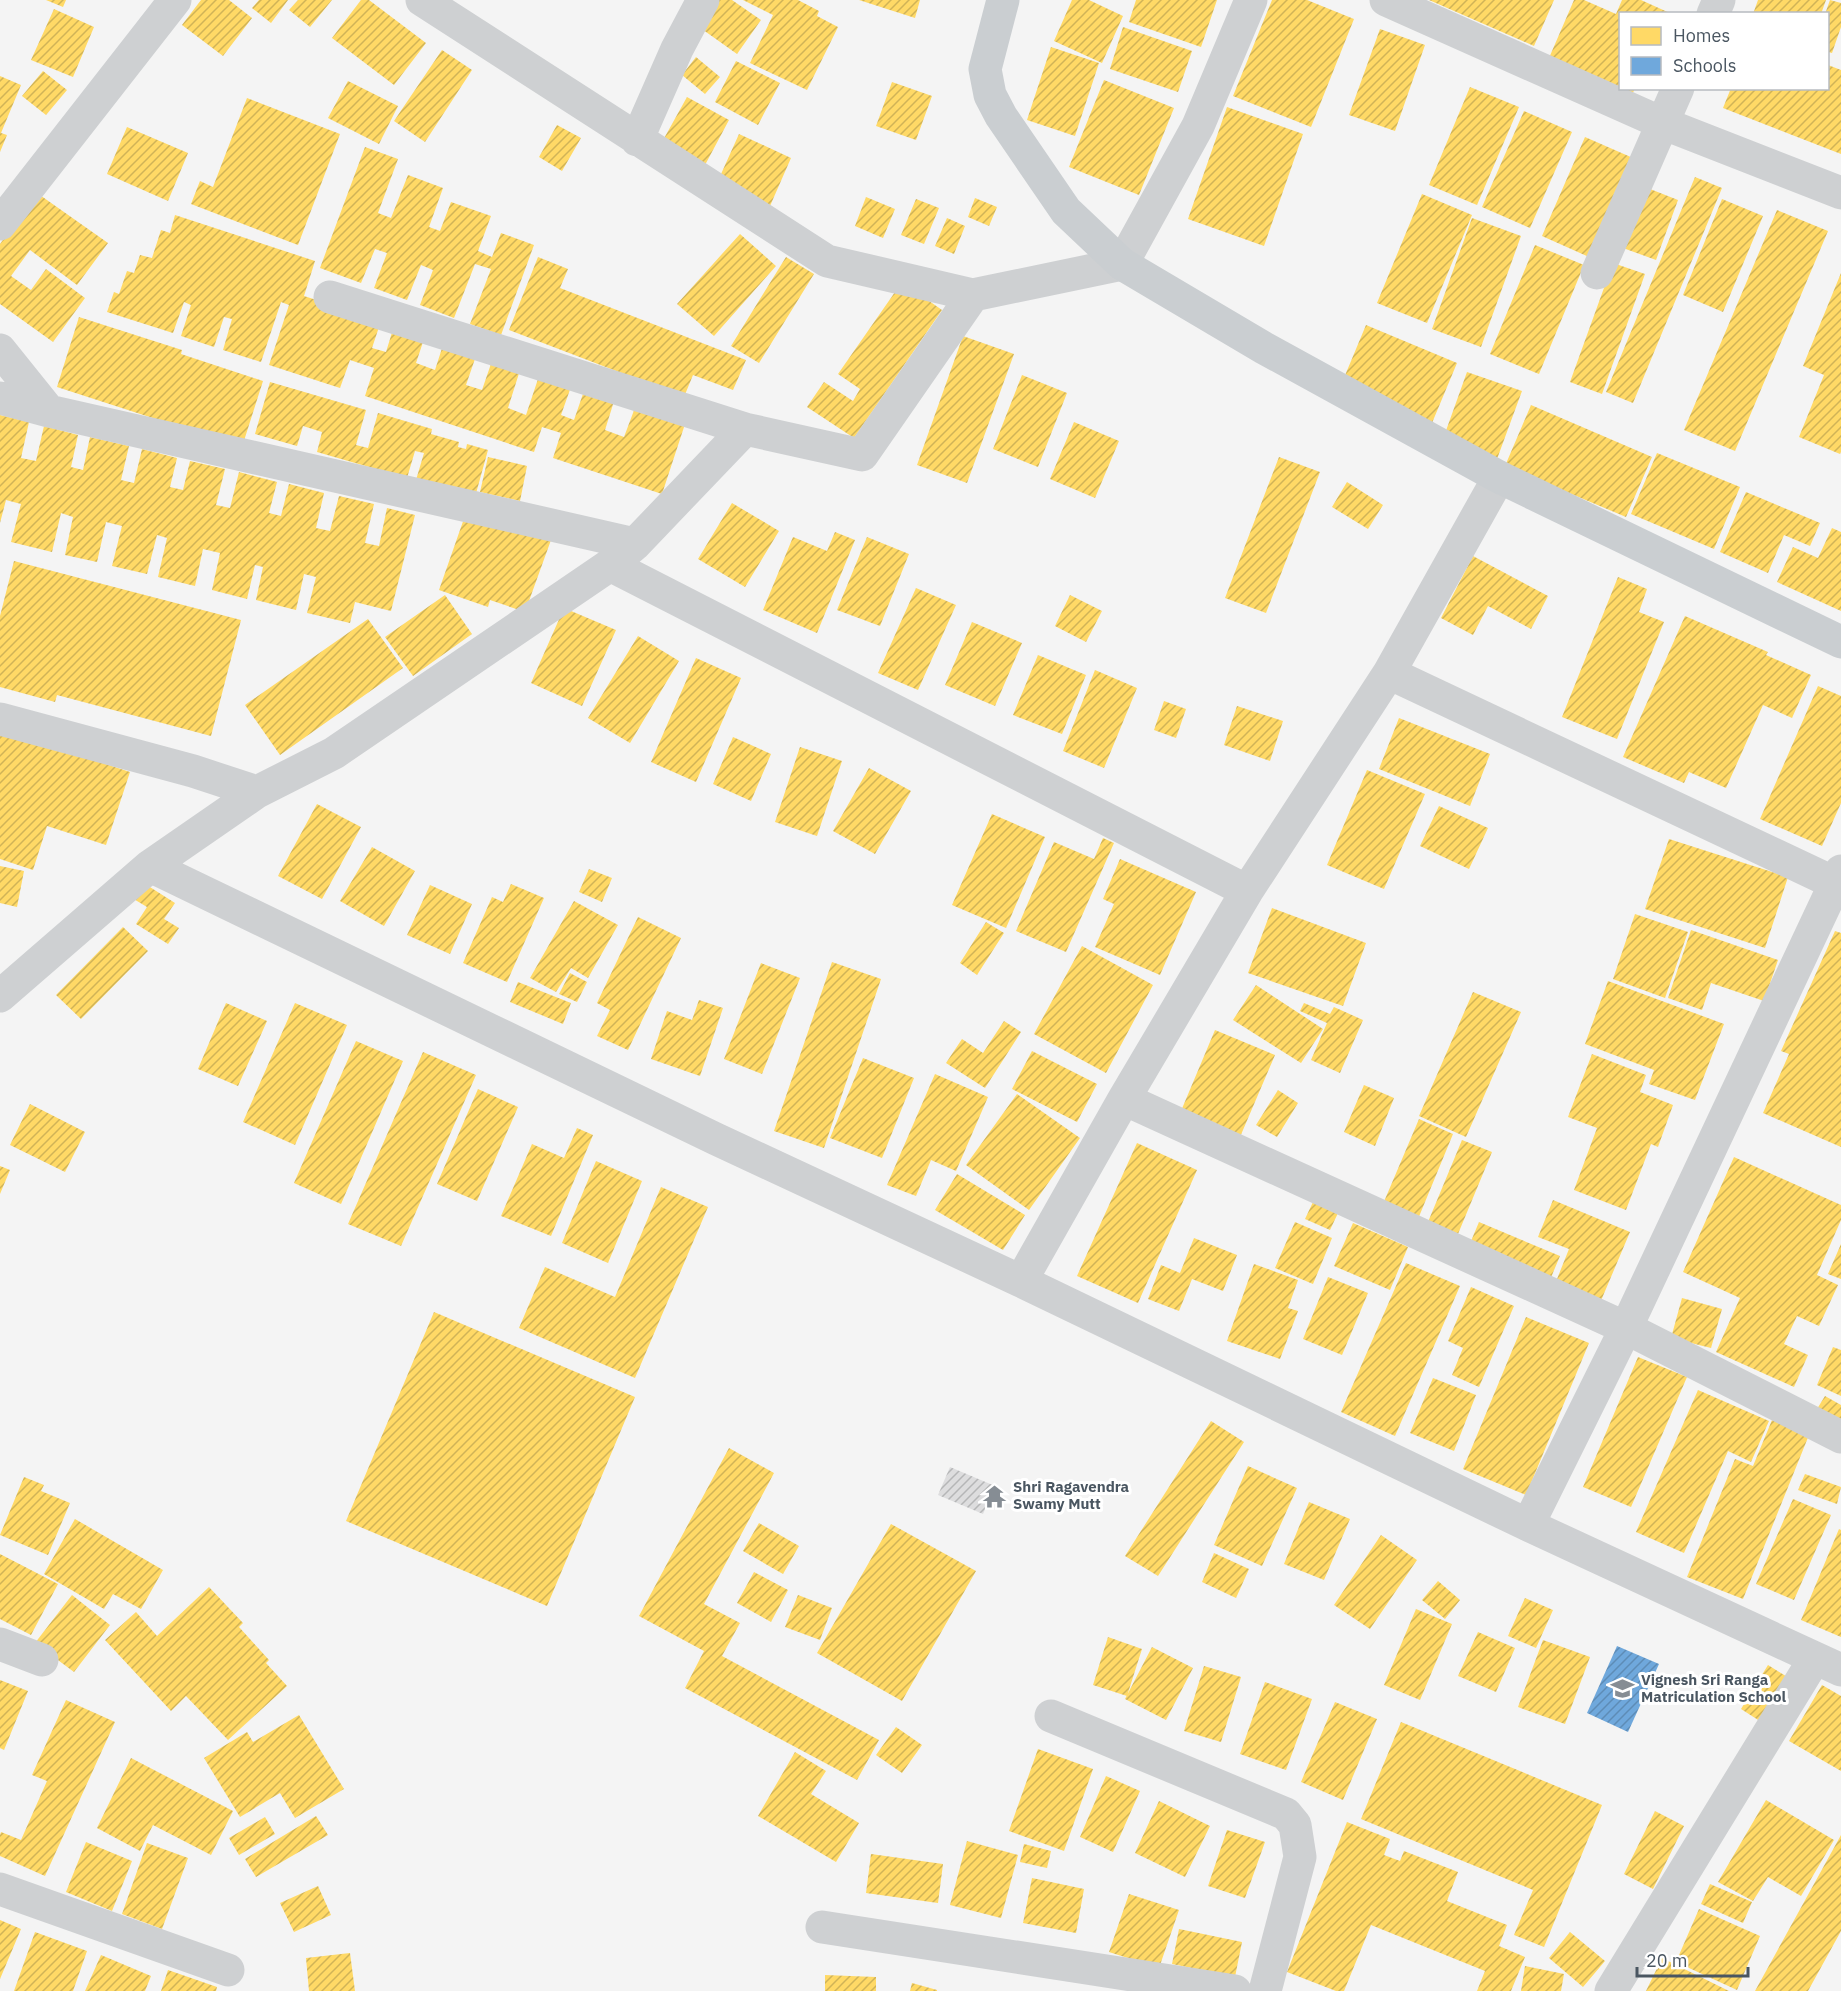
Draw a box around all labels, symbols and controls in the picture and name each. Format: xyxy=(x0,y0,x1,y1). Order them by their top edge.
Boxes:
legend xyxy=(1619,12,1829,90)
text: Homes xyxy=(1673,24,1730,47)
text: Schools xyxy=(1673,54,1737,77)
place label: Shri Ragavendra Swamy Mutt xyxy=(1013,1477,1130,1513)
temple icon: Shri Ragavendra Swamy Mutt xyxy=(982,1483,1008,1509)
place label: Vignesh Sri Ranga Matriculation School xyxy=(1641,1670,1786,1706)
school or university icon: Vignesh Sri Ranga Matriculation School xyxy=(1610,1676,1636,1702)
scale bar xyxy=(1637,1940,1748,1978)
text: 20 m xyxy=(1646,1949,1688,1972)

